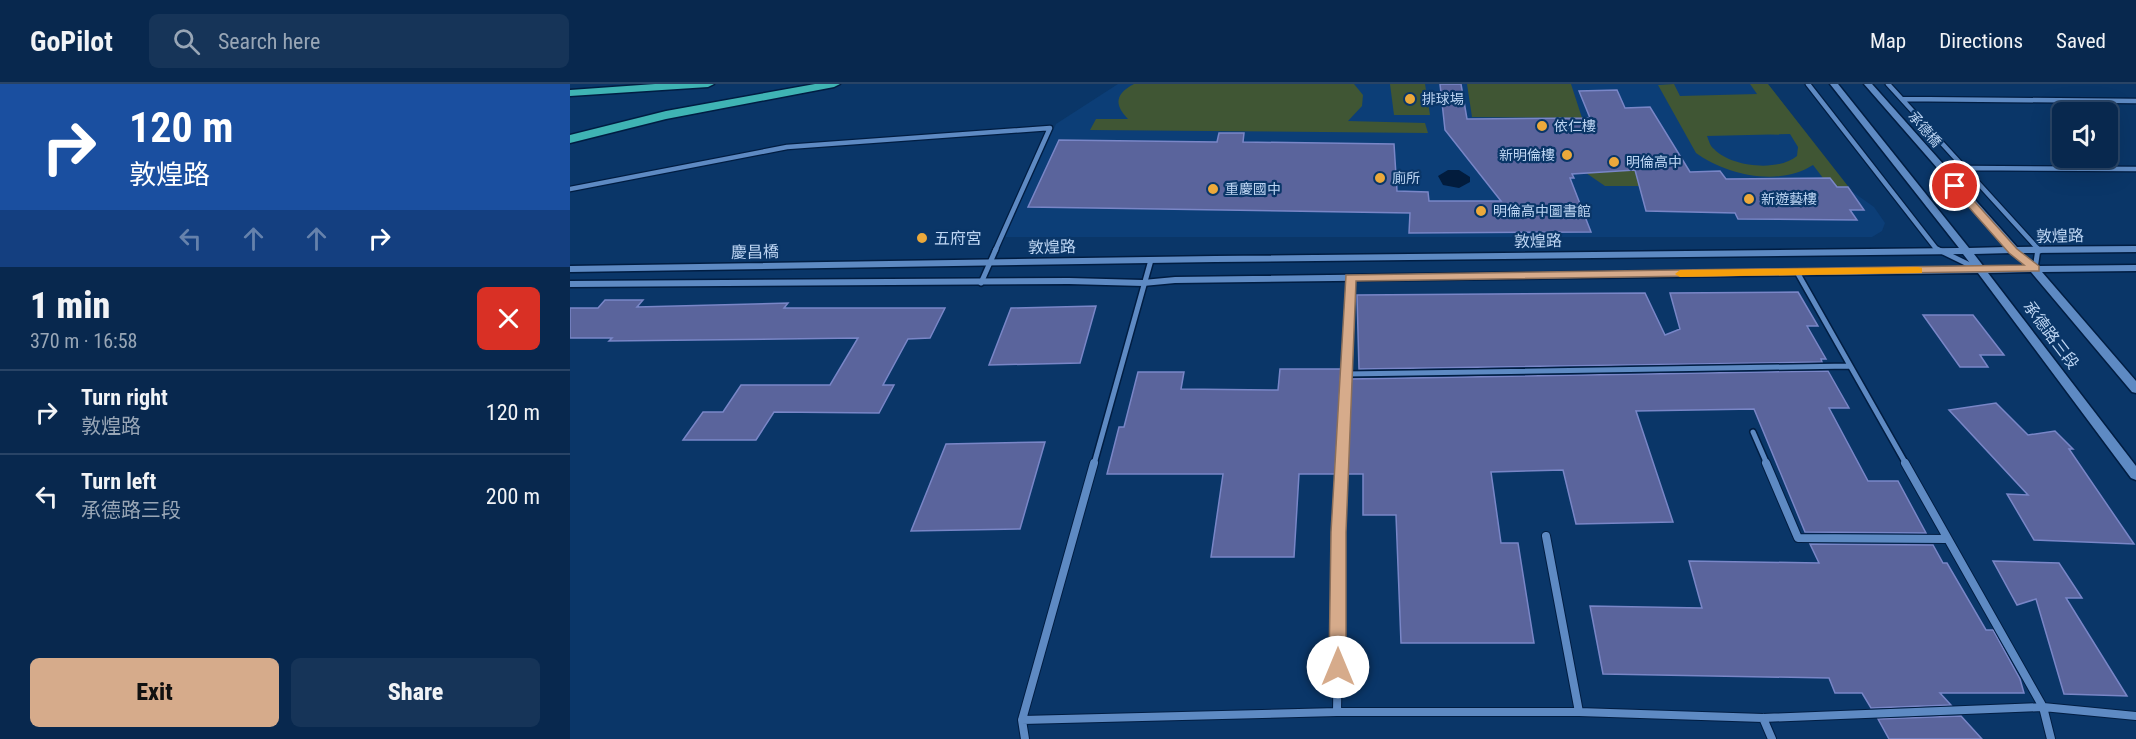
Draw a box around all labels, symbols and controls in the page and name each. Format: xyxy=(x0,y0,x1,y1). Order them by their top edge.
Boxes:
search box xyxy=(149,14,569,68)
text: GoPilot xyxy=(30,25,113,58)
icon: search xyxy=(170,25,203,58)
text: Search here xyxy=(218,29,320,54)
text: Map xyxy=(1870,29,1906,53)
text: Directions xyxy=(1939,29,2023,53)
text: Saved xyxy=(2056,29,2106,53)
place label: 排球場 xyxy=(1422,91,1464,107)
marker: 排球場 xyxy=(1403,92,1417,106)
map controls xyxy=(2052,102,2118,168)
button: sound xyxy=(2052,102,2118,168)
text: 120 m xyxy=(129,103,234,152)
icon: right xyxy=(30,108,108,186)
street label: 承德橋 xyxy=(1905,108,1945,150)
place label: 依仁樓 xyxy=(1554,118,1596,134)
marker: 依仁樓 xyxy=(1535,119,1549,133)
place label: 新明倫樓 xyxy=(1499,147,1555,163)
marker: 新明倫樓 xyxy=(1560,148,1574,162)
place label: 明倫高中 xyxy=(1626,154,1682,170)
marker: 明倫高中 xyxy=(1607,155,1621,169)
text: 敦煌路 xyxy=(129,159,210,191)
pin xyxy=(1929,160,1980,211)
icon: arrive xyxy=(1938,169,1971,202)
place label: 廁所 xyxy=(1392,170,1420,186)
marker: 廁所 xyxy=(1373,171,1387,185)
place label: 重慶國中 xyxy=(1225,181,1281,197)
marker: 重慶國中 xyxy=(1206,182,1220,196)
place label: 新遊藝樓 xyxy=(1761,191,1817,207)
marker: 新遊藝樓 xyxy=(1742,192,1756,206)
place label: 明倫高中圖書館 xyxy=(1493,203,1591,219)
marker: 明倫高中圖書館 xyxy=(1474,204,1488,218)
icon: left xyxy=(174,222,207,255)
icon: ahead xyxy=(237,222,270,255)
icon: ahead xyxy=(300,222,333,255)
icon: right xyxy=(363,222,396,255)
street label: 敦煌路 xyxy=(2036,226,2084,246)
place label: 五府宮 xyxy=(934,229,982,248)
marker: 五府宮 xyxy=(915,231,929,245)
street label: 敦煌路 xyxy=(1514,231,1562,251)
street label: 敦煌路 xyxy=(1028,237,1076,257)
street label: 慶昌橋 xyxy=(731,242,779,262)
text: 1 min xyxy=(30,285,110,327)
button: close xyxy=(477,287,540,350)
street label: 承德路三段 xyxy=(2019,297,2083,373)
text: 370 m · 16:58 xyxy=(30,329,137,353)
text: Turn right xyxy=(81,385,168,410)
icon: right xyxy=(30,396,63,429)
text: 120 m xyxy=(486,400,540,425)
text: 敦煌路 xyxy=(81,414,141,438)
text: Turn left xyxy=(81,469,156,494)
icon: left xyxy=(30,480,63,513)
text: 200 m xyxy=(486,484,540,509)
text: 承德路三段 xyxy=(81,498,181,522)
position arrow xyxy=(1306,635,1370,699)
button: Exit xyxy=(30,658,279,727)
button: Share xyxy=(291,658,540,727)

